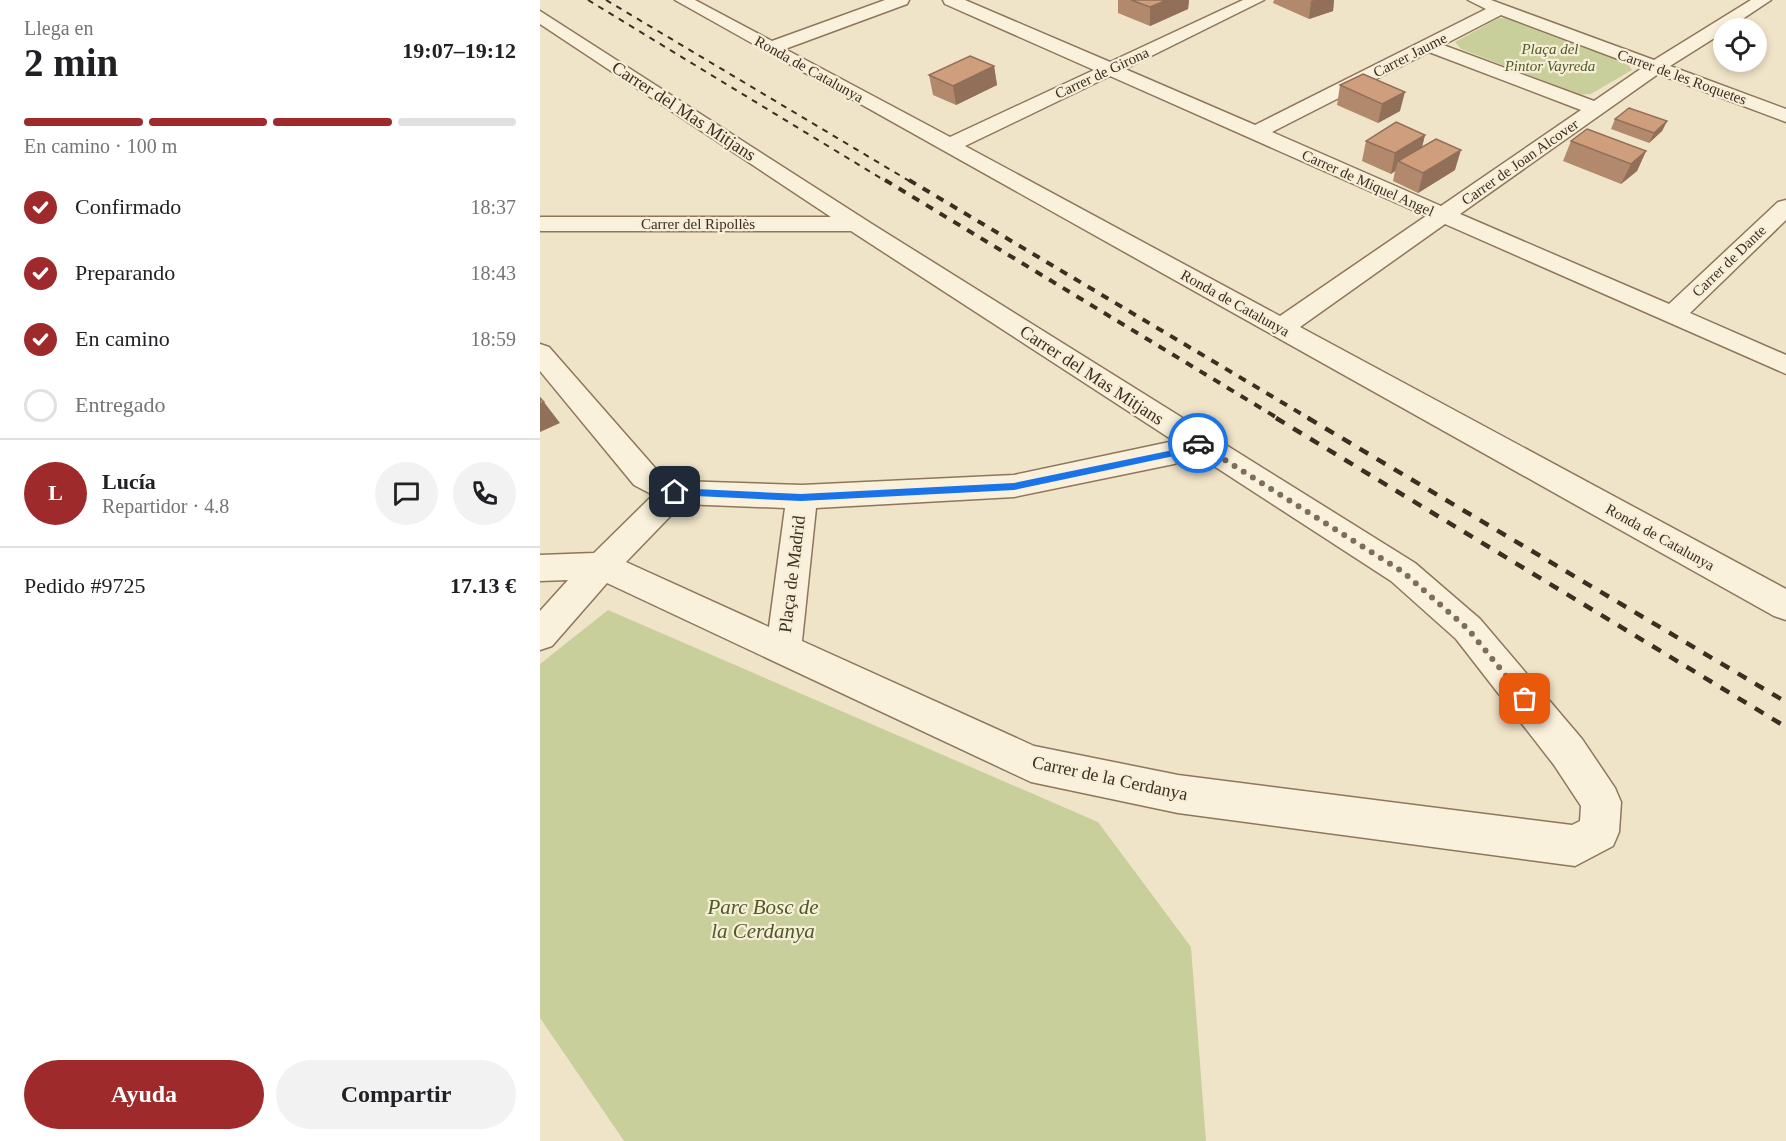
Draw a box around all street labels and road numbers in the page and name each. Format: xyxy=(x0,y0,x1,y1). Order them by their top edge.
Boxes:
street label: Carrer Jaume xyxy=(1371,29,1450,80)
street label: Ronda de Catalunya xyxy=(752,33,866,106)
street label: Carrer de Girona xyxy=(1053,44,1152,102)
street label: Carrer de les Roquetes xyxy=(1615,46,1749,108)
street label: Carrer del Mas Mitjans xyxy=(608,57,760,165)
street label: Carrer de Joan Alcover xyxy=(1459,116,1581,208)
street label: Carrer de Miquel Angel xyxy=(1299,147,1437,219)
street label: Carrer del Ripollès xyxy=(641,216,755,232)
street label: Carrer de Dante xyxy=(1689,222,1769,300)
street label: Ronda de Catalunya xyxy=(1178,267,1292,340)
street label: Carrer del Mas Mitjans xyxy=(1016,321,1168,429)
street label: Ronda de Catalunya xyxy=(1603,501,1717,574)
street label: Plaça de Madrid xyxy=(775,514,809,634)
street label: Carrer de la Cerdanya xyxy=(1030,752,1190,804)

